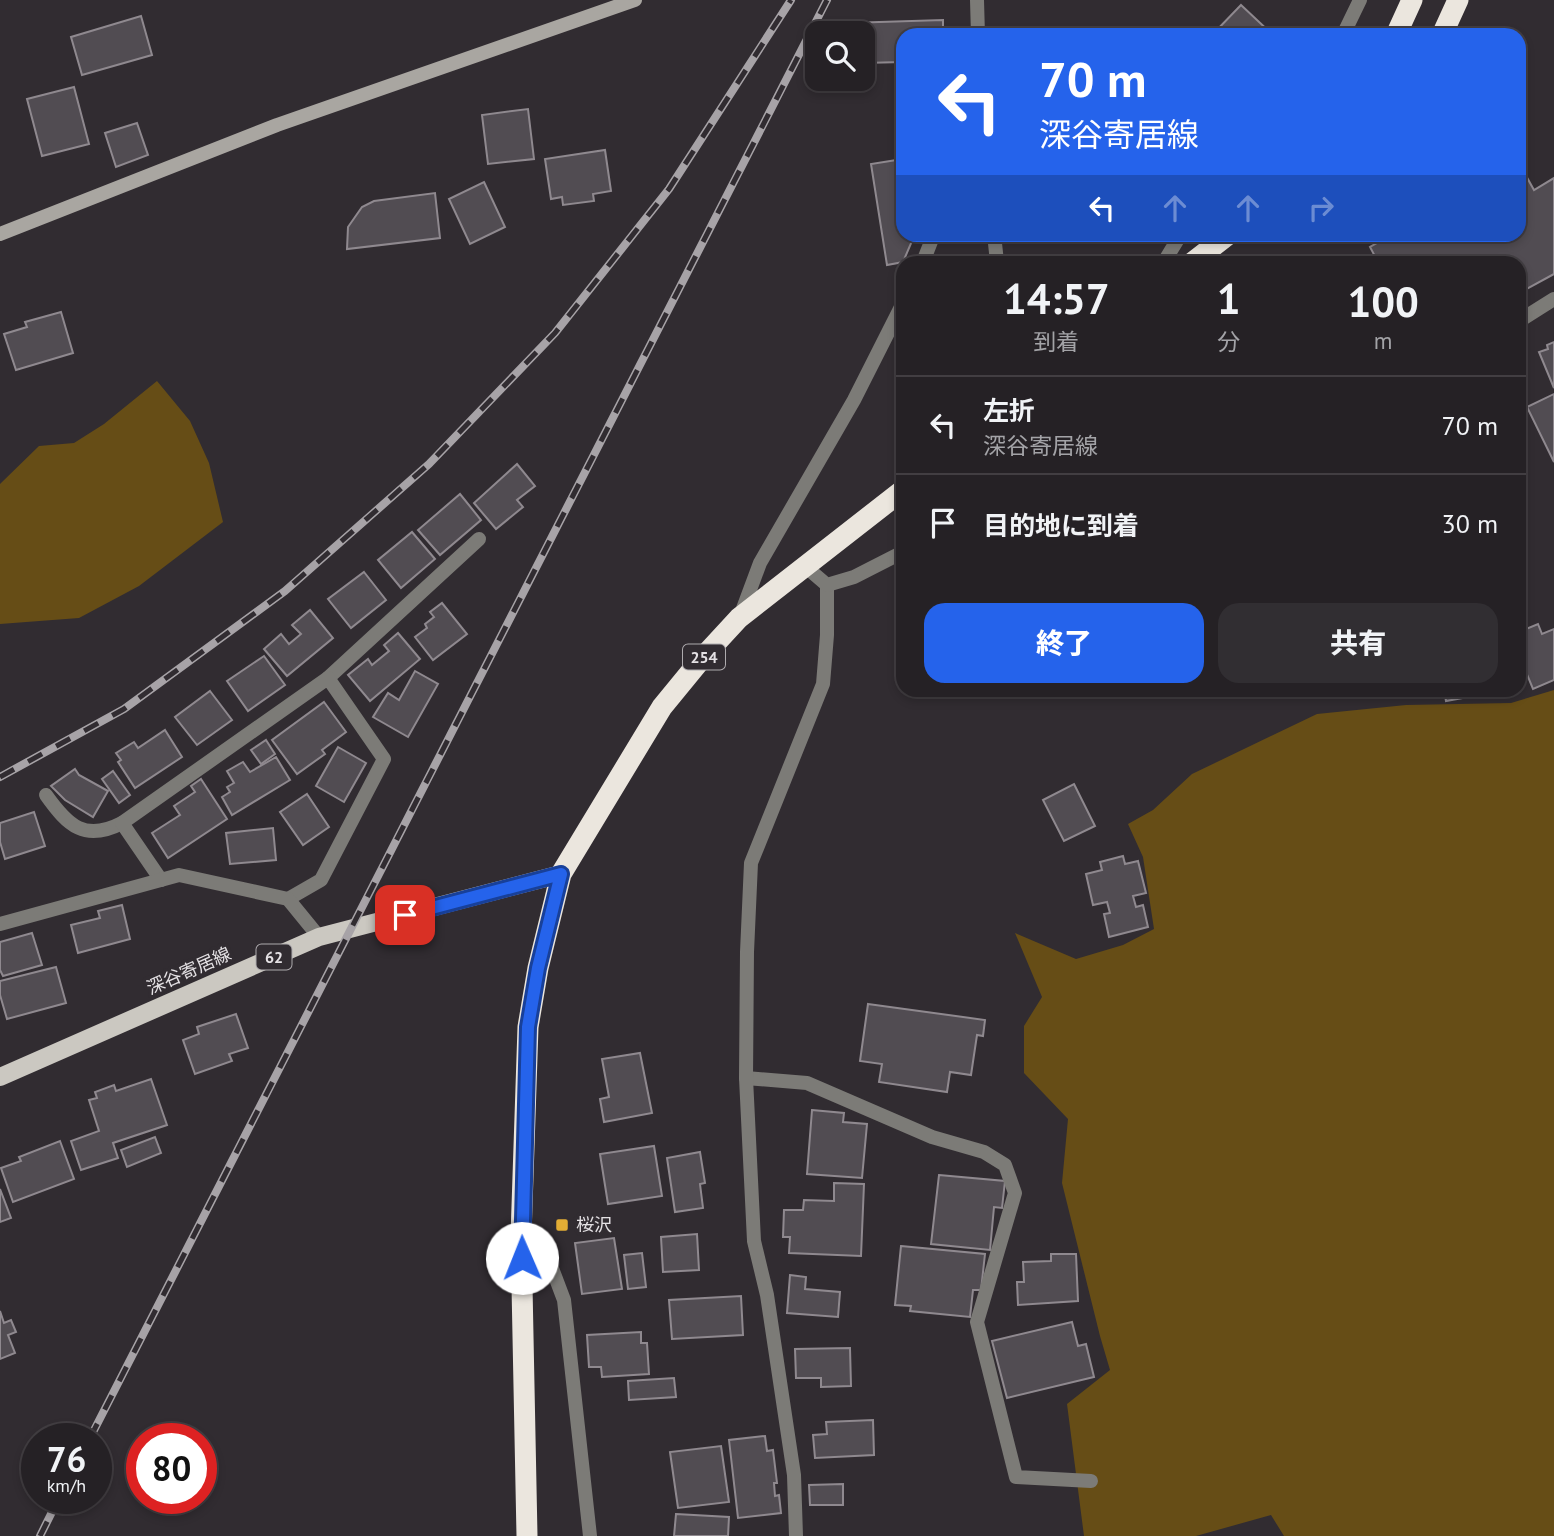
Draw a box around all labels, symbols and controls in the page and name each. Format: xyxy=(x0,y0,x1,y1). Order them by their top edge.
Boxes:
map controls xyxy=(805,21,875,91)
button: search xyxy=(805,21,875,91)
text: 70 m xyxy=(1039,47,1146,111)
icon: left xyxy=(924,56,1015,147)
text: 深谷寄居線 xyxy=(1039,113,1199,155)
icon: left xyxy=(1083,189,1121,227)
icon: ahead xyxy=(1156,189,1194,227)
icon: ahead xyxy=(1229,189,1267,227)
icon: right xyxy=(1302,189,1340,227)
text: 14:57 xyxy=(1003,271,1110,326)
text: 1 xyxy=(1217,271,1240,326)
text: 100 xyxy=(1347,274,1419,329)
text: m xyxy=(1374,326,1393,355)
text: 到着 xyxy=(1033,327,1079,356)
text: 分 xyxy=(1217,327,1240,356)
text: 左折 xyxy=(983,394,1035,427)
icon: left xyxy=(924,406,962,444)
text: 70 m xyxy=(1442,409,1498,442)
text: 深谷寄居線 xyxy=(983,431,1098,460)
icon: arrive xyxy=(924,504,962,542)
text: 30 m xyxy=(1442,507,1498,540)
text: 目的地に到着 xyxy=(983,509,1139,542)
button: 終了 xyxy=(924,603,1204,683)
button: 共有 xyxy=(1218,603,1498,683)
road number: 254 xyxy=(683,644,725,670)
pin xyxy=(375,885,435,945)
icon: arrive xyxy=(386,896,424,934)
street label: 深谷寄居線 xyxy=(143,942,235,999)
road number: 62 xyxy=(256,945,292,970)
place label: 桜沢 xyxy=(576,1213,612,1236)
marker: 桜沢 xyxy=(554,1217,570,1233)
position arrow xyxy=(485,1221,559,1295)
speed limit sign: 80 xyxy=(126,1423,217,1514)
text: 76 xyxy=(47,1436,86,1482)
text: km/h xyxy=(47,1474,86,1497)

